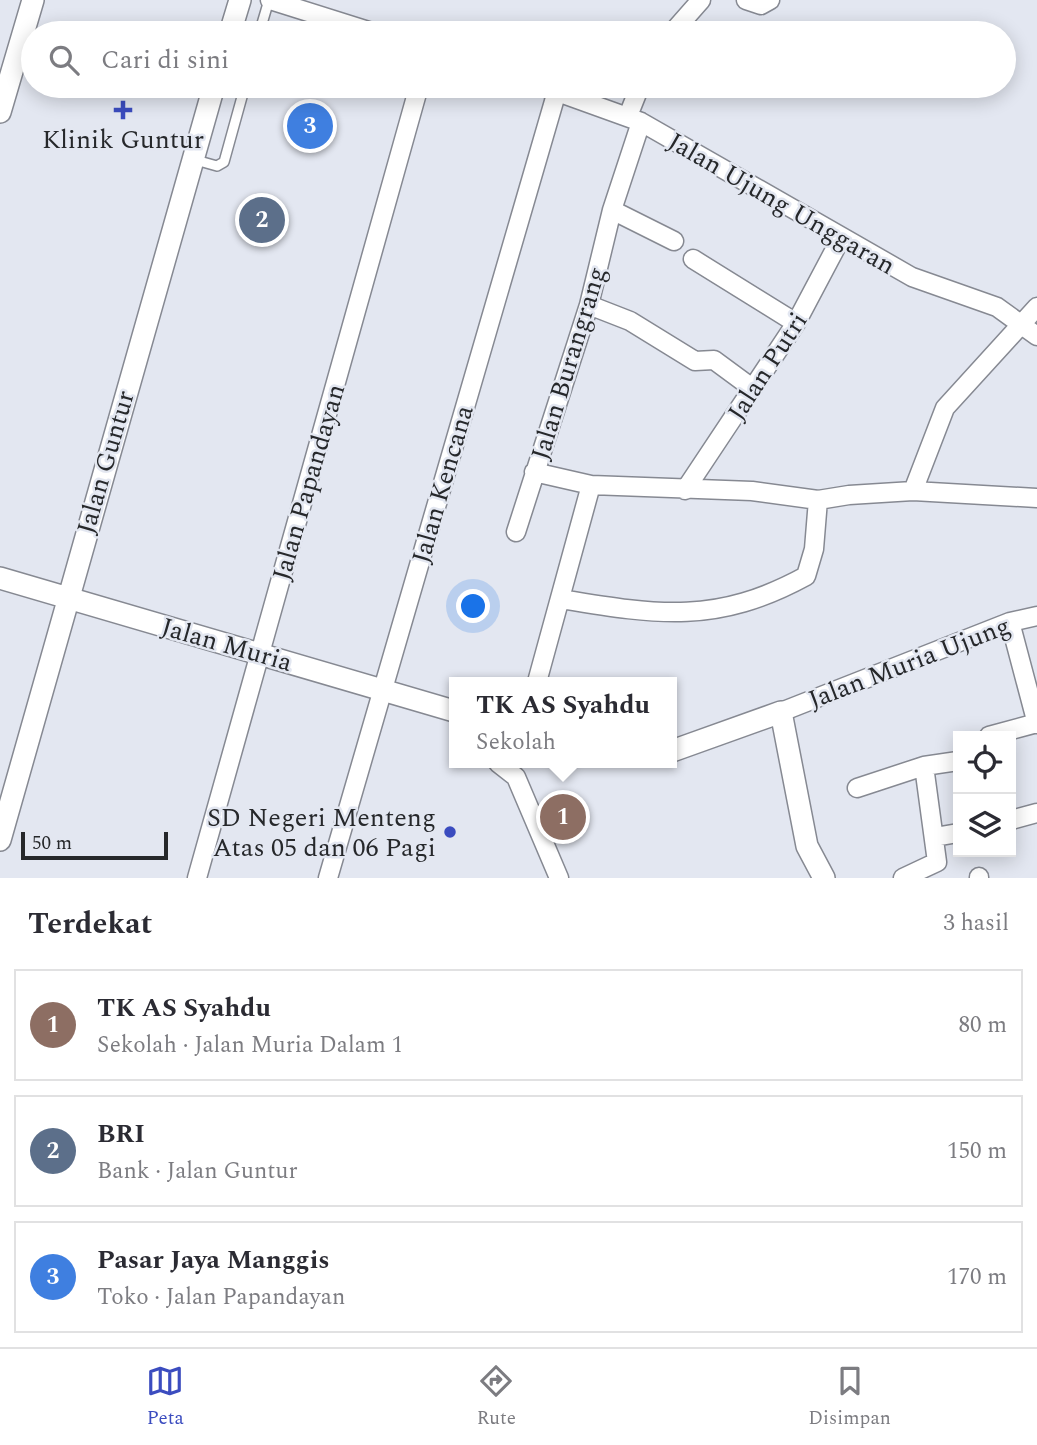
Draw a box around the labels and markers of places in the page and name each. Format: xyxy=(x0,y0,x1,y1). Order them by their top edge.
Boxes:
marker: Klinik Guntur xyxy=(113,100,133,120)
pin: 3 xyxy=(287,100,333,152)
place label: Klinik Guntur xyxy=(42,120,204,160)
pin: 2 xyxy=(239,194,285,246)
pin: 1 xyxy=(540,791,586,843)
place label: SD Negeri Menteng Atas 05 dan 06 Pagi xyxy=(207,798,436,868)
marker: SD Negeri Menteng Atas 05 dan 06 Pagi xyxy=(442,824,458,840)

